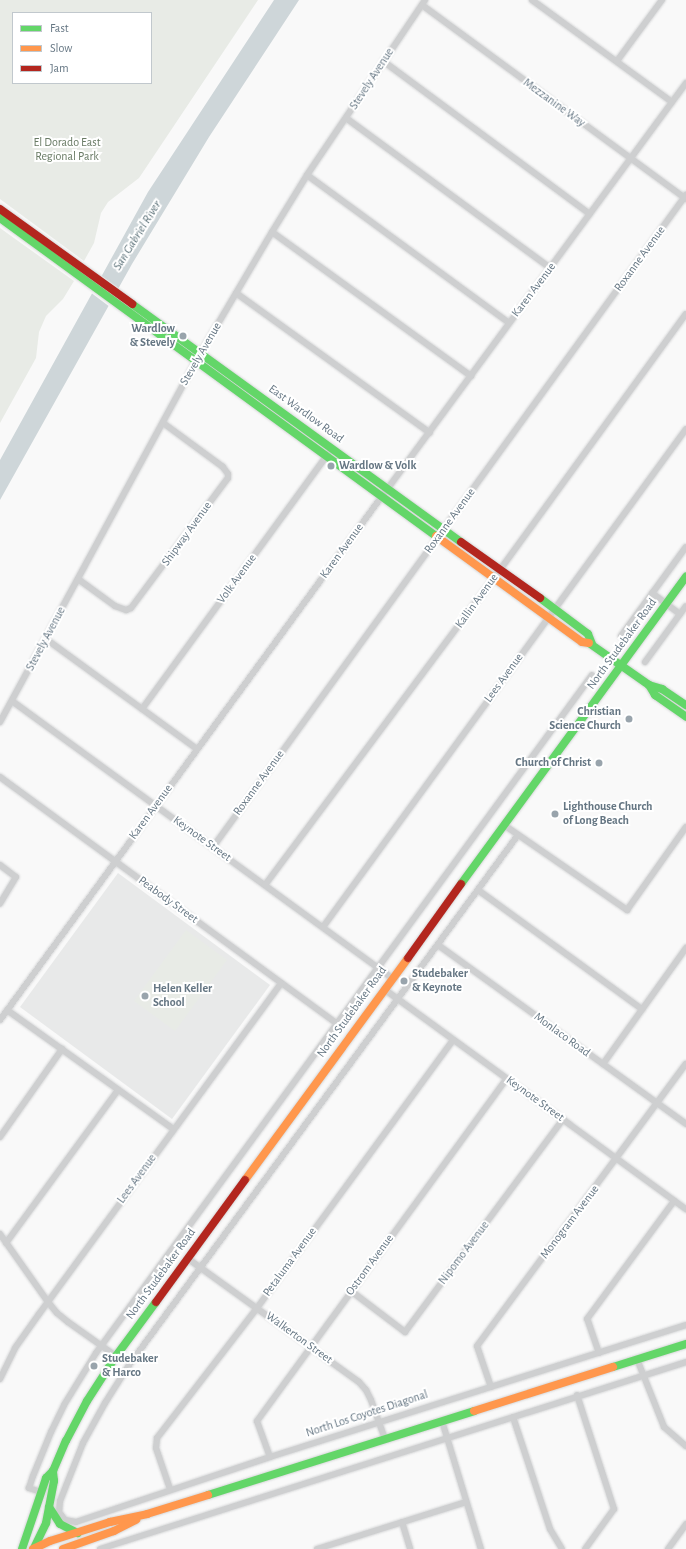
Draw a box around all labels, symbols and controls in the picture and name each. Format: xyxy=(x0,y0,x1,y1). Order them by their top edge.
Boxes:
legend xyxy=(12,12,152,84)
text: Fast xyxy=(50,22,69,34)
text: Slow xyxy=(50,42,72,54)
street label: Stevely Avenue xyxy=(347,46,397,112)
text: Jam xyxy=(50,62,69,74)
street label: Mezzanine Way xyxy=(520,76,588,130)
park label: El Dorado East Regional Park xyxy=(34,136,100,164)
water label: San Gabriel River xyxy=(110,198,166,274)
street label: Roxanne Avenue xyxy=(612,224,668,294)
street label: Karen Avenue xyxy=(509,260,559,320)
street label: Stevely Avenue xyxy=(177,320,225,388)
place label: Wardlow & Stevely xyxy=(130,322,175,350)
marker: Wardlow & Stevely xyxy=(178,331,188,341)
street label: East Wardlow Road xyxy=(266,382,346,446)
place label: Wardlow & Volk xyxy=(339,459,416,473)
marker: Wardlow & Volk xyxy=(326,461,336,471)
street label: Roxanne Avenue xyxy=(422,486,478,556)
street label: Shipway Avenue xyxy=(159,499,215,569)
street label: Karen Avenue xyxy=(317,521,367,581)
street label: Volk Avenue xyxy=(214,551,260,607)
street label: Kallin Avenue xyxy=(452,571,502,631)
street label: North Studebaker Road xyxy=(584,596,660,692)
street label: Stevely Avenue xyxy=(23,605,69,673)
street label: Lees Avenue xyxy=(481,651,527,705)
place label: Christian Science Church xyxy=(549,705,621,733)
marker: Christian Science Church xyxy=(624,714,634,724)
street label: Roxanne Avenue xyxy=(231,748,287,818)
place label: Church of Christ xyxy=(515,756,591,770)
marker: Church of Christ xyxy=(594,758,604,768)
street label: Karen Avenue xyxy=(126,782,176,842)
place label: Lighthouse Church of Long Beach xyxy=(563,800,652,828)
marker: Lighthouse Church of Long Beach xyxy=(550,809,560,819)
street label: Keynote Street xyxy=(170,813,234,865)
street label: Peabody Street xyxy=(135,873,201,927)
street label: North Studebaker Road xyxy=(314,964,390,1060)
place label: Studebaker & Keynote xyxy=(412,967,468,995)
marker: Studebaker & Keynote xyxy=(399,976,409,986)
place label: Helen Keller School xyxy=(153,982,212,1010)
marker: Helen Keller School xyxy=(140,991,150,1001)
street label: Monlaco Road xyxy=(531,1010,593,1060)
street label: Keynote Street xyxy=(503,1073,567,1125)
street label: Lees Avenue xyxy=(114,1152,160,1206)
street label: Monogram Avenue xyxy=(538,1182,602,1262)
street label: Nipomo Avenue xyxy=(436,1219,492,1287)
street label: Petaluma Avenue xyxy=(260,1225,320,1299)
street label: North Studebaker Road xyxy=(123,1226,199,1322)
street label: Ostrom Avenue xyxy=(343,1232,397,1298)
street label: Walkerton Street xyxy=(263,1309,335,1367)
place label: Studebaker & Harco xyxy=(102,1352,158,1380)
marker: Studebaker & Harco xyxy=(89,1361,99,1371)
street label: North Los Coyotes Diagonal xyxy=(304,1387,430,1441)

